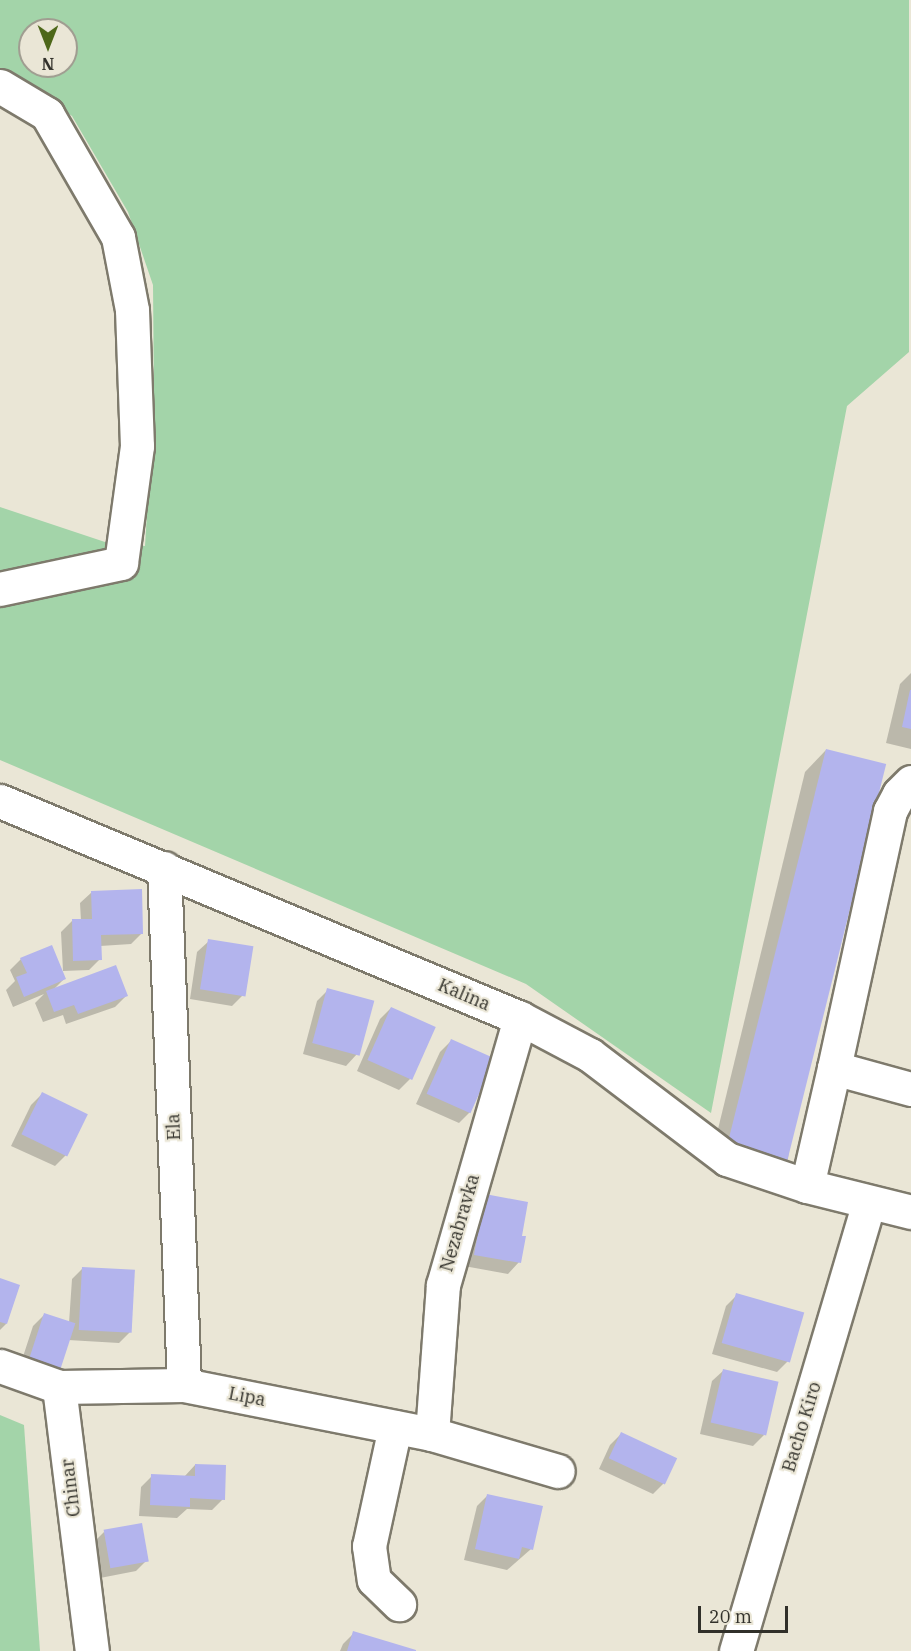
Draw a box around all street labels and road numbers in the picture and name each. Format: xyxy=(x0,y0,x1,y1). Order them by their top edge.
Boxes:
street label: Kalina xyxy=(435,974,493,1016)
street label: Ela xyxy=(163,1113,185,1141)
street label: Nezabravka xyxy=(436,1172,484,1274)
street label: Bacho Kiro xyxy=(778,1379,826,1475)
street label: Lipa xyxy=(227,1383,267,1411)
street label: Chinar xyxy=(57,1458,85,1518)

